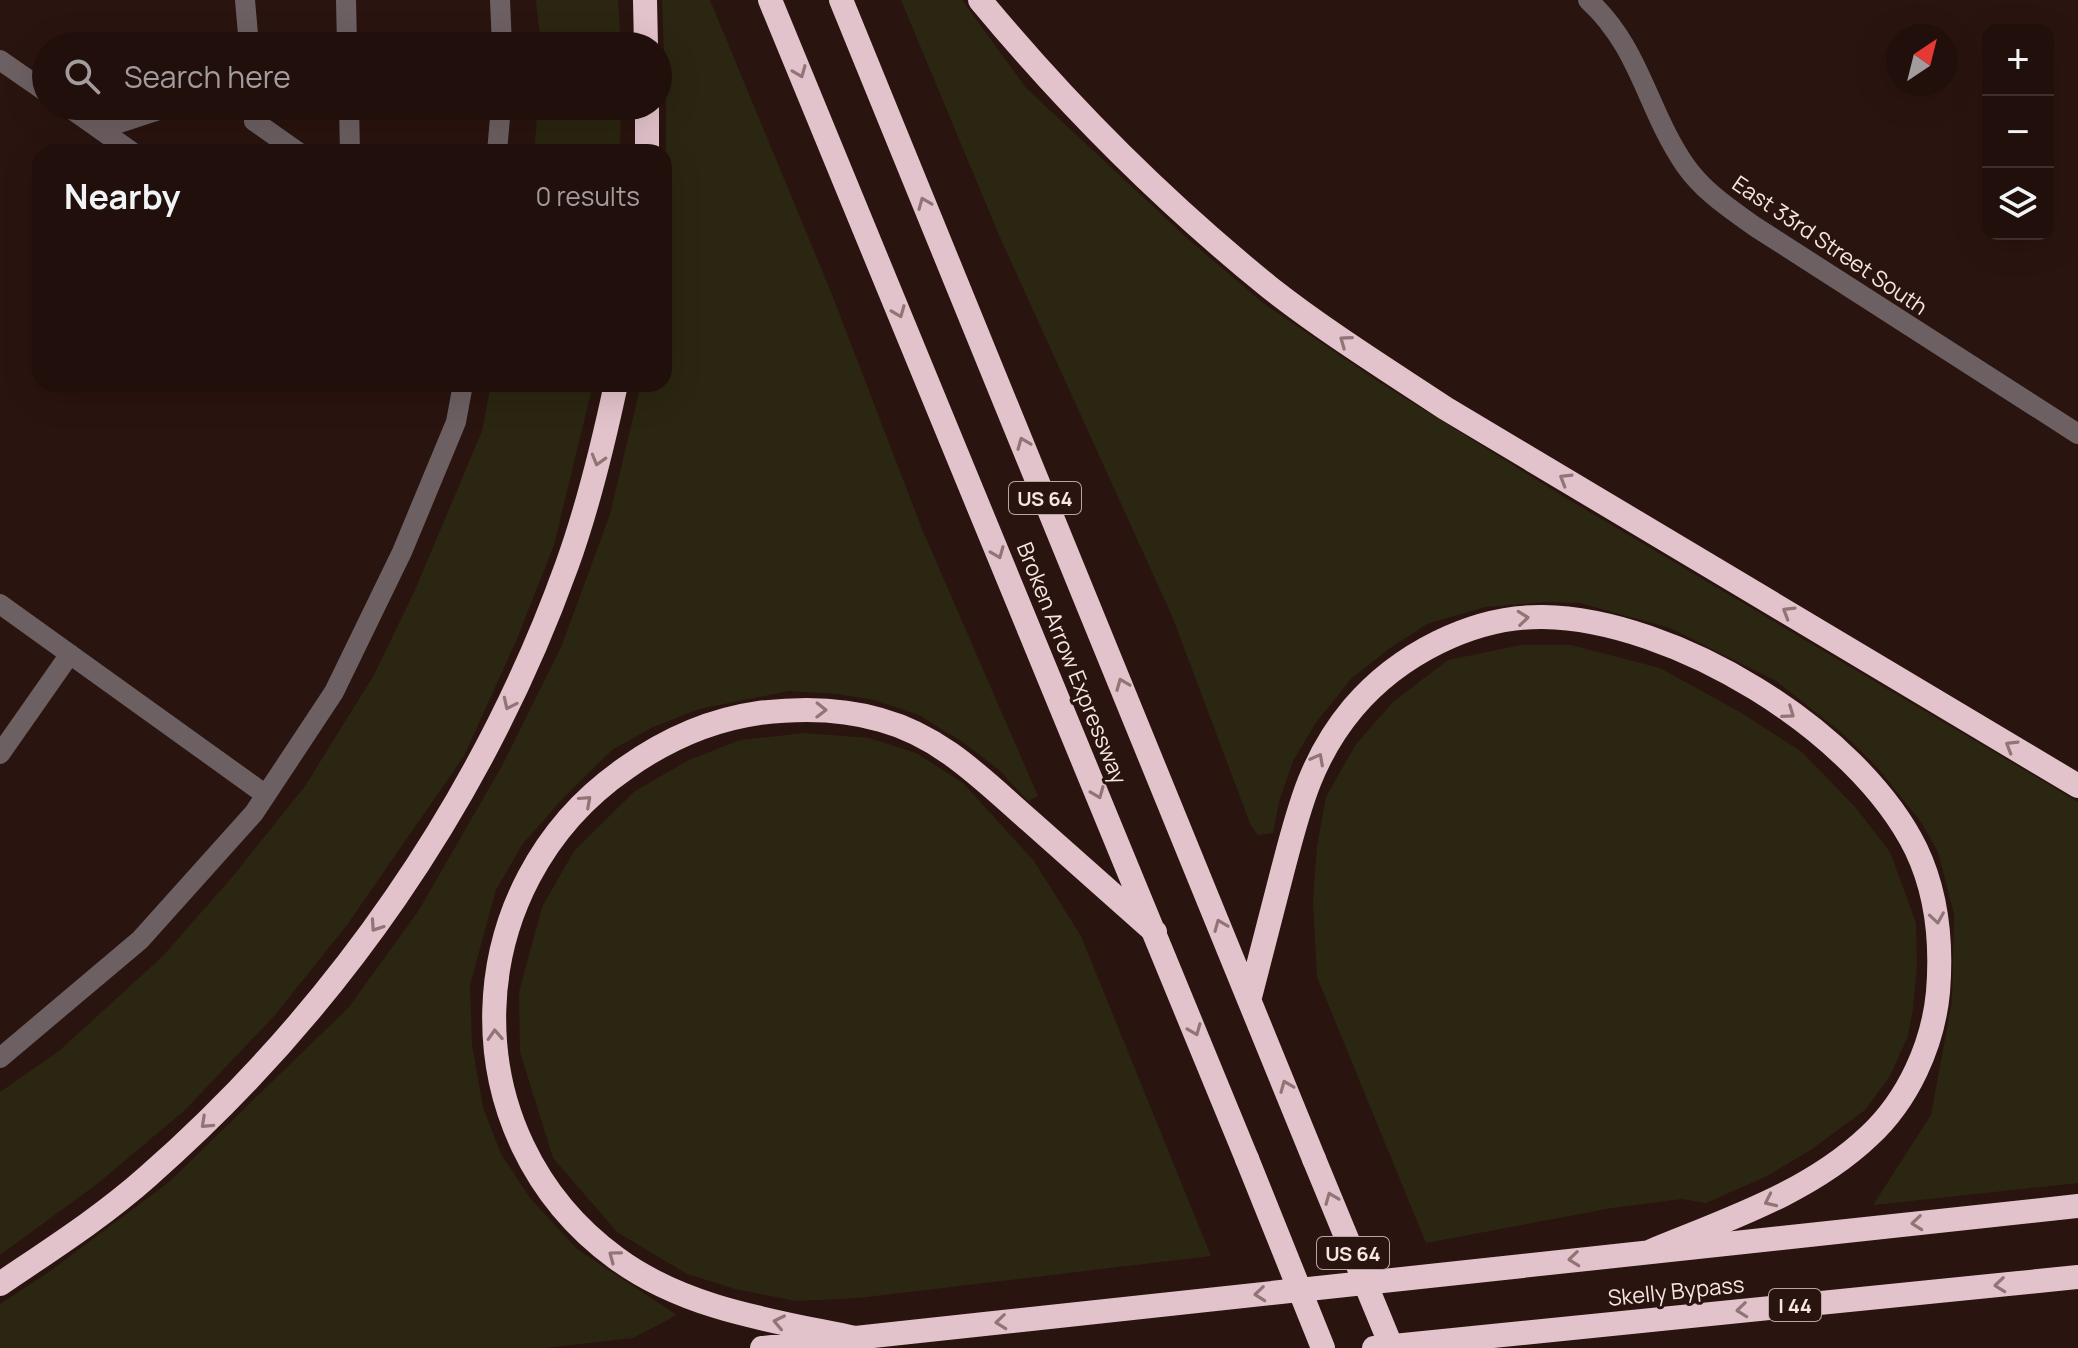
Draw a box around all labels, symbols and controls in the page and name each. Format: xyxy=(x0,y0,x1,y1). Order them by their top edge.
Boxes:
north arrow xyxy=(1886,24,1958,96)
map controls xyxy=(1982,24,2054,240)
button: + xyxy=(1982,24,2054,96)
search box xyxy=(32,32,672,120)
icon: search xyxy=(60,54,104,98)
text: Search here xyxy=(124,56,291,97)
one-way arrow xyxy=(790,64,806,78)
button: − xyxy=(1982,96,2054,168)
street label: East 33rd Street South xyxy=(1726,168,1934,322)
button: layers xyxy=(1982,168,2054,240)
text: Nearby xyxy=(64,173,180,219)
text: 0 results xyxy=(535,178,640,214)
one-way arrow xyxy=(917,197,934,211)
one-way arrow xyxy=(889,304,906,318)
one-way arrow xyxy=(1339,336,1353,351)
one-way arrow xyxy=(1016,437,1032,452)
one-way arrow xyxy=(591,453,607,466)
one-way arrow xyxy=(1559,473,1574,489)
road number: US 64 xyxy=(1009,482,1081,514)
street label: Broken Arrow Expressway xyxy=(1010,538,1134,789)
one-way arrow xyxy=(989,545,1005,559)
one-way arrow xyxy=(1782,607,1797,622)
one-way arrow xyxy=(1517,610,1530,627)
one-way arrow xyxy=(1115,678,1131,692)
one-way arrow xyxy=(503,695,519,710)
one-way arrow xyxy=(815,701,828,719)
one-way arrow xyxy=(1781,703,1795,718)
one-way arrow xyxy=(2005,740,2020,756)
one-way arrow xyxy=(1309,753,1324,768)
one-way arrow xyxy=(1088,785,1104,799)
one-way arrow xyxy=(576,796,591,810)
one-way arrow xyxy=(1927,911,1944,925)
one-way arrow xyxy=(370,918,385,932)
one-way arrow xyxy=(1214,918,1230,933)
one-way arrow xyxy=(1185,1022,1202,1036)
one-way arrow xyxy=(487,1028,504,1041)
one-way arrow xyxy=(1279,1080,1295,1094)
one-way arrow xyxy=(201,1113,215,1128)
one-way arrow xyxy=(1763,1191,1778,1207)
one-way arrow xyxy=(1324,1192,1340,1206)
one-way arrow xyxy=(1910,1215,1923,1232)
road number: US 64 xyxy=(1317,1237,1389,1269)
one-way arrow xyxy=(609,1251,623,1266)
one-way arrow xyxy=(1567,1251,1580,1268)
street label: Skelly Bypass xyxy=(1606,1269,1746,1313)
one-way arrow xyxy=(1993,1276,2006,1293)
one-way arrow xyxy=(1253,1285,1266,1302)
road number: I 44 xyxy=(1769,1289,1821,1321)
one-way arrow xyxy=(1735,1302,1748,1319)
one-way arrow xyxy=(994,1313,1007,1330)
one-way arrow xyxy=(773,1314,786,1331)

